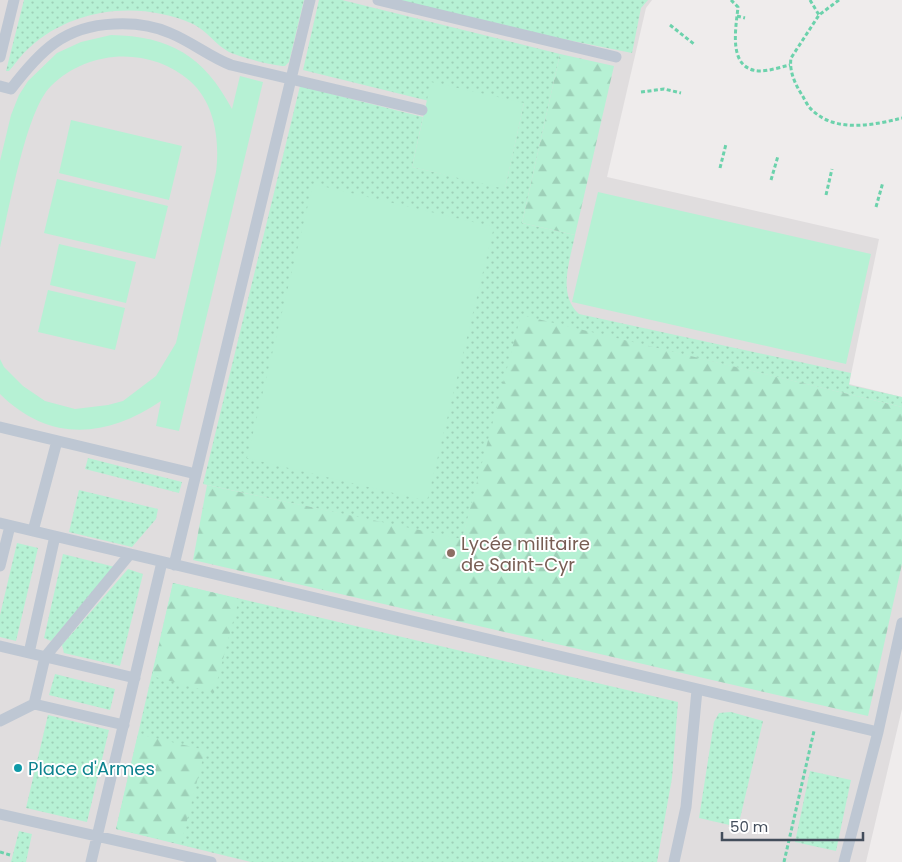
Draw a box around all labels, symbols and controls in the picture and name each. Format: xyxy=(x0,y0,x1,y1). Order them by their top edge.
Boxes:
place label: Lycée militaire de Saint-Cyr xyxy=(461,531,590,577)
marker: Lycée militaire de Saint-Cyr xyxy=(445,547,457,559)
place label: Place d'Armes xyxy=(28,756,155,781)
marker: Place d'Armes xyxy=(12,762,24,774)
scale bar xyxy=(722,810,863,842)
text: 50 m xyxy=(730,816,768,837)

